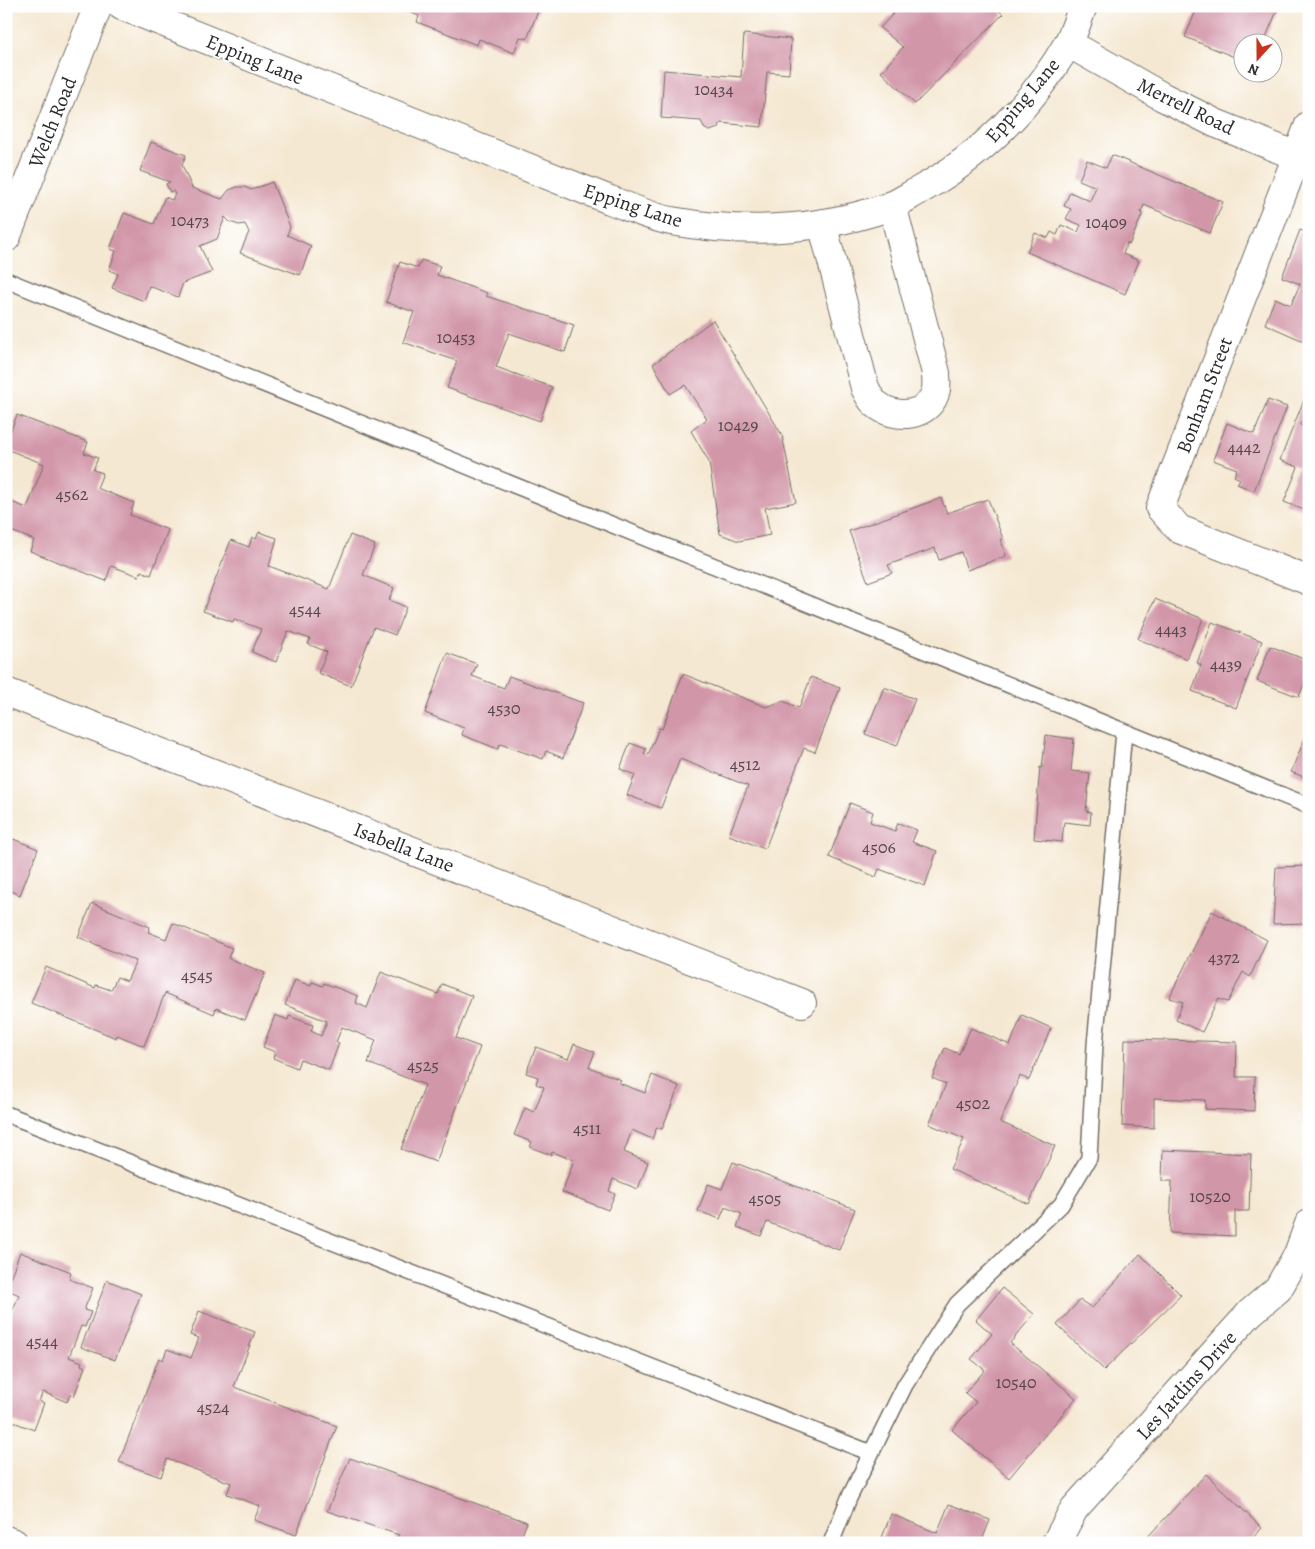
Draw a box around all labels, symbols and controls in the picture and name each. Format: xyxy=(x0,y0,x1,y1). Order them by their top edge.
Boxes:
street label: Epping Lane xyxy=(202,28,308,91)
north arrow xyxy=(1232,32,1282,82)
street label: Epping Lane xyxy=(979,52,1066,148)
text: N xyxy=(1245,59,1262,80)
street label: Merrell Road xyxy=(1133,71,1239,142)
street label: Welch Road xyxy=(22,73,83,173)
house number: 10434 xyxy=(694,77,734,101)
street label: Epping Lane xyxy=(580,177,686,234)
house number: 10473 xyxy=(171,208,209,232)
house number: 10409 xyxy=(1085,210,1127,234)
house number: 10453 xyxy=(436,325,476,349)
street label: Bonham Street xyxy=(1170,333,1239,457)
house number: 10429 xyxy=(718,413,758,437)
house number: 4442 xyxy=(1227,435,1261,459)
house number: 4562 xyxy=(56,482,89,506)
house number: 4544 xyxy=(289,597,321,621)
house number: 4443 xyxy=(1155,617,1187,641)
house number: 4439 xyxy=(1210,652,1242,676)
house number: 4530 xyxy=(488,696,520,720)
house number: 4512 xyxy=(730,752,761,776)
street label: Isabella Lane xyxy=(350,816,458,879)
house number: 4506 xyxy=(862,835,896,859)
house number: 4372 xyxy=(1208,945,1240,969)
house number: 4545 xyxy=(181,963,213,987)
house number: 4525 xyxy=(407,1053,439,1077)
house number: 4502 xyxy=(956,1091,990,1115)
house number: 4511 xyxy=(573,1116,601,1140)
house number: 10520 xyxy=(1189,1184,1231,1208)
house number: 4505 xyxy=(748,1186,782,1210)
street label: Les Jardins Drive xyxy=(1130,1325,1243,1446)
house number: 4544 xyxy=(26,1329,58,1353)
house number: 10540 xyxy=(995,1370,1037,1394)
house number: 4524 xyxy=(197,1395,229,1419)

